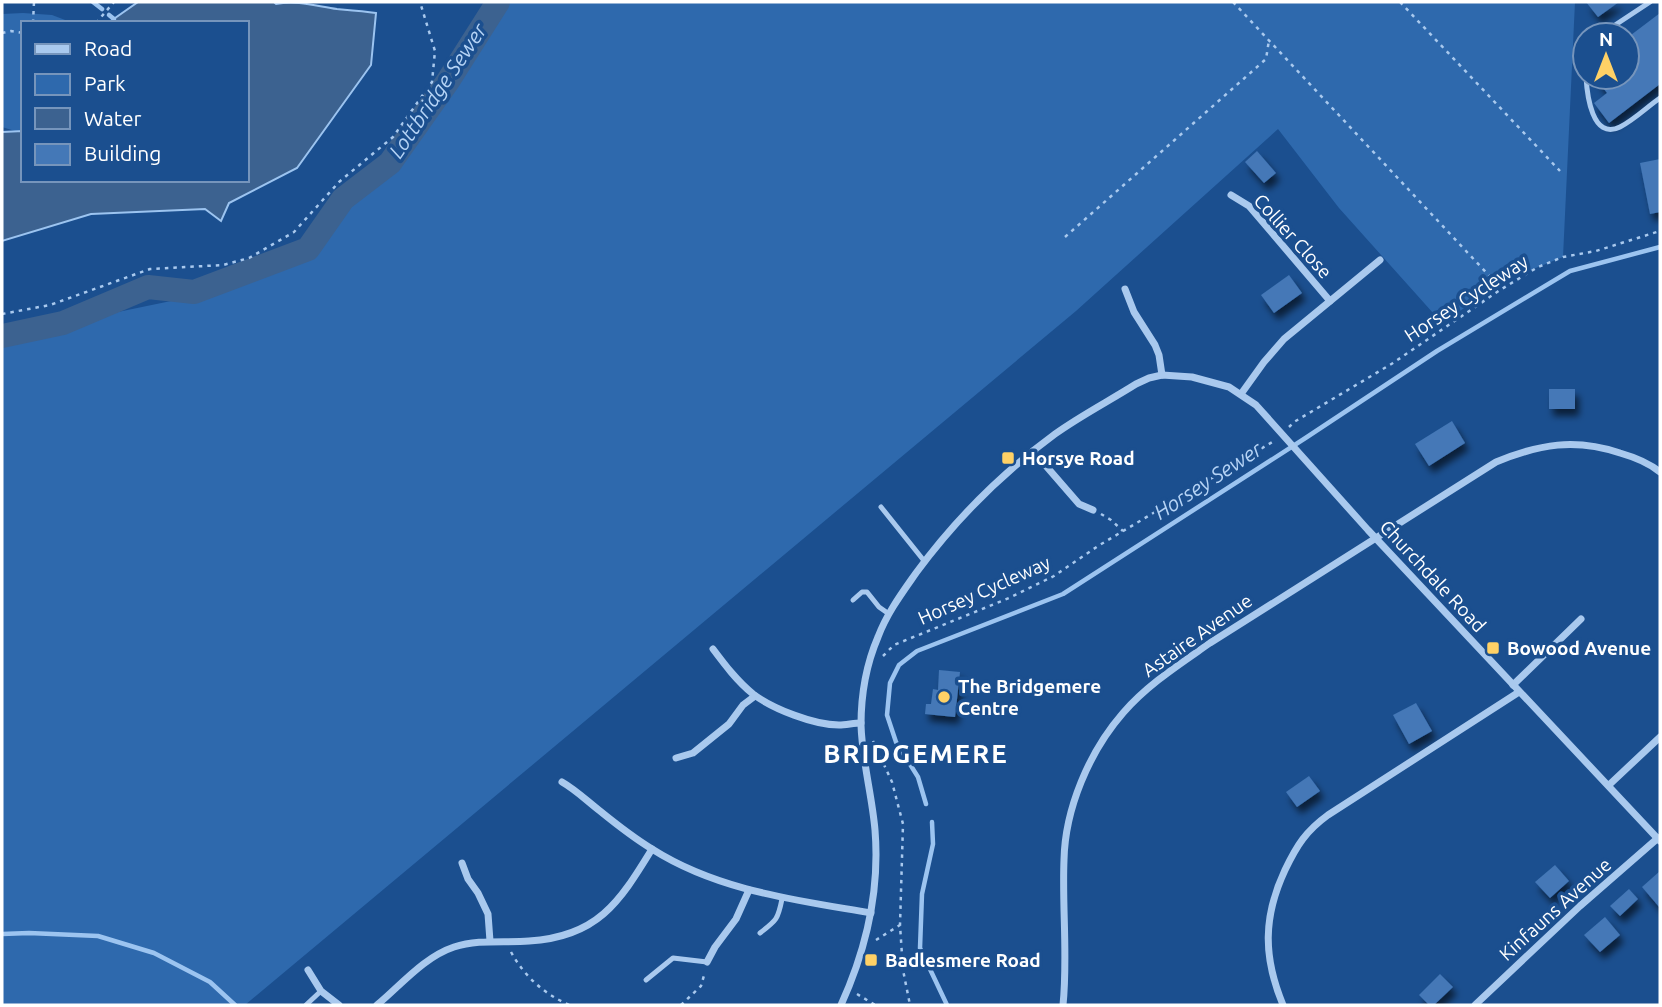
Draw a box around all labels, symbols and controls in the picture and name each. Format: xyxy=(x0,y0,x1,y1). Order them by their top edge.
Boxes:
water label: Lottbridge Sewer xyxy=(383,18,491,162)
legend xyxy=(21,21,248,182)
north arrow xyxy=(1571,21,1641,91)
text: N xyxy=(1599,28,1613,50)
text: Road xyxy=(84,36,132,60)
text: Park xyxy=(84,71,126,95)
text: Water xyxy=(84,106,142,130)
text: Building xyxy=(84,141,161,165)
street label: Collier Close xyxy=(1249,189,1337,283)
street label: Horsey Cycleway xyxy=(1400,250,1532,346)
water label: Horsey Sewer xyxy=(1149,436,1267,524)
place label: Horsye Road xyxy=(1022,447,1135,469)
marker: Horsye Road xyxy=(1000,450,1016,466)
street label: Churchdale Road xyxy=(1376,516,1490,636)
street label: Horsey Cycleway xyxy=(914,551,1054,629)
street label: Astaire Avenue xyxy=(1138,589,1256,681)
place label: Bowood Avenue xyxy=(1507,637,1651,659)
marker: Bowood Avenue xyxy=(1485,640,1501,656)
place label: The Bridgemere Centre xyxy=(958,675,1101,719)
marker: The Bridgemere Centre xyxy=(936,689,952,705)
district label: BRIDGEMERE xyxy=(823,739,1009,768)
street label: Kinfauns Avenue xyxy=(1495,853,1615,965)
place label: Badlesmere Road xyxy=(885,949,1041,971)
marker: Badlesmere Road xyxy=(863,952,879,968)

